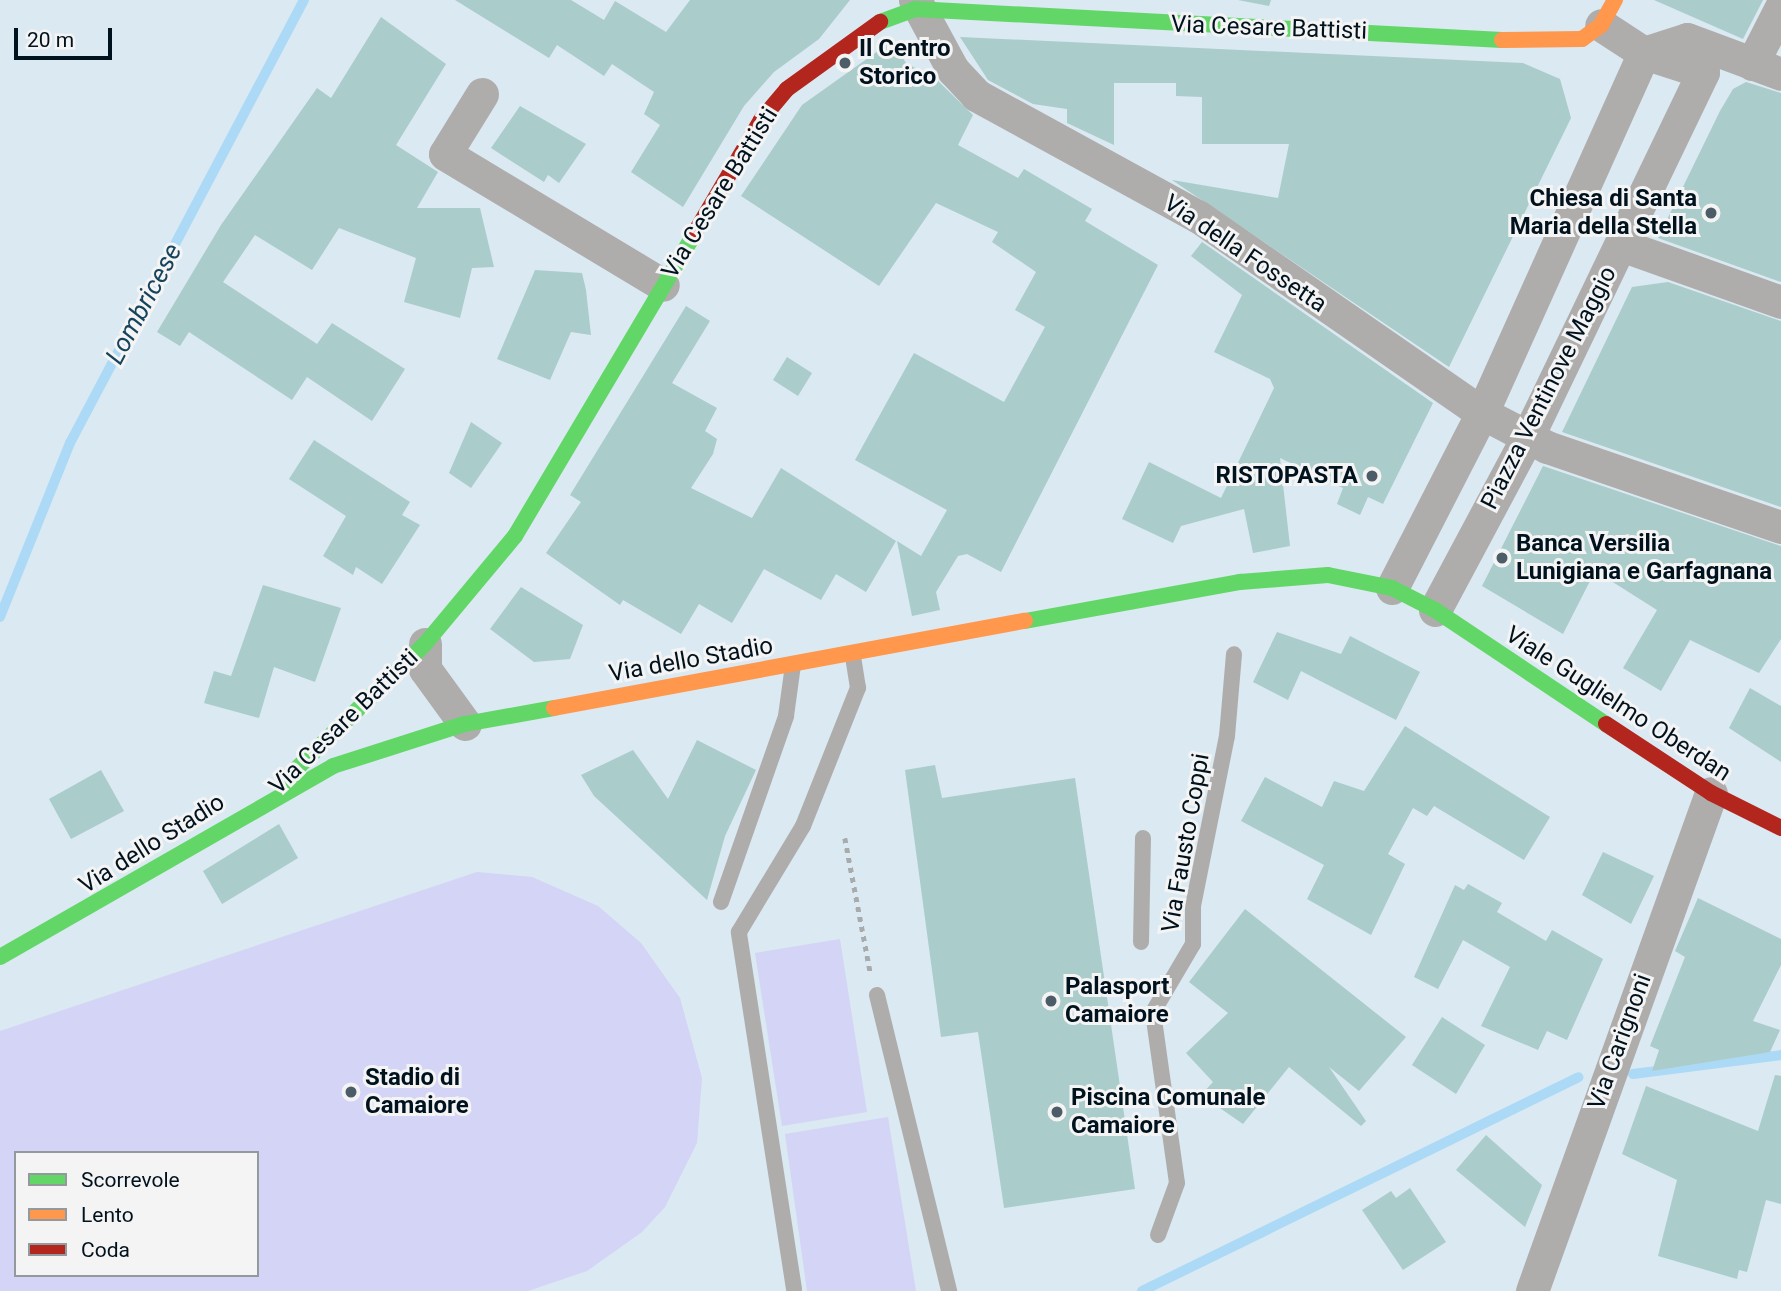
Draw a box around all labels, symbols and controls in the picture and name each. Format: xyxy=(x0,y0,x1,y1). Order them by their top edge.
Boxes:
street label: Via Cesare Battisti xyxy=(1170,10,1368,46)
scale bar xyxy=(18,14,116,58)
text: 20 m xyxy=(27,28,74,52)
place label: Il Centro Storico xyxy=(859,35,951,91)
marker: Il Centro Storico xyxy=(837,55,853,71)
street label: Via Cesare Battisti xyxy=(656,102,784,284)
place label: Chiesa di Santa Maria della Stella xyxy=(1510,185,1697,241)
street label: Via della Fossetta xyxy=(1158,189,1332,319)
marker: Chiesa di Santa Maria della Stella xyxy=(1703,205,1719,221)
water label: Lombricese xyxy=(99,238,189,370)
street label: Piazza Ventinove Maggio xyxy=(1475,262,1623,514)
place label: RISTOPASTA xyxy=(1216,462,1358,490)
marker: RISTOPASTA xyxy=(1364,468,1380,484)
place label: Banca Versilia Lunigiana e Garfagnana xyxy=(1516,530,1772,586)
marker: Banca Versilia Lunigiana e Garfagnana xyxy=(1494,550,1510,566)
street label: Viale Guglielmo Oberdan xyxy=(1500,620,1736,788)
street label: Via dello Stadio xyxy=(607,631,775,689)
street label: Via Cesare Battisti xyxy=(263,644,425,800)
street label: Via Fausto Coppi xyxy=(1156,751,1216,935)
street label: Via dello Stadio xyxy=(74,788,230,900)
street label: Via Carignoni xyxy=(1582,970,1658,1114)
place label: Palasport Camaiore xyxy=(1065,973,1169,1029)
marker: Palasport Camaiore xyxy=(1043,993,1059,1009)
place label: Stadio di Camaiore xyxy=(365,1064,469,1120)
marker: Stadio di Camaiore xyxy=(343,1084,359,1100)
place label: Piscina Comunale Camaiore xyxy=(1071,1084,1265,1140)
marker: Piscina Comunale Camaiore xyxy=(1049,1104,1065,1120)
legend xyxy=(14,1151,259,1277)
text: Scorrevole xyxy=(81,1168,180,1192)
text: Lento xyxy=(81,1203,134,1227)
text: Coda xyxy=(81,1238,130,1262)

